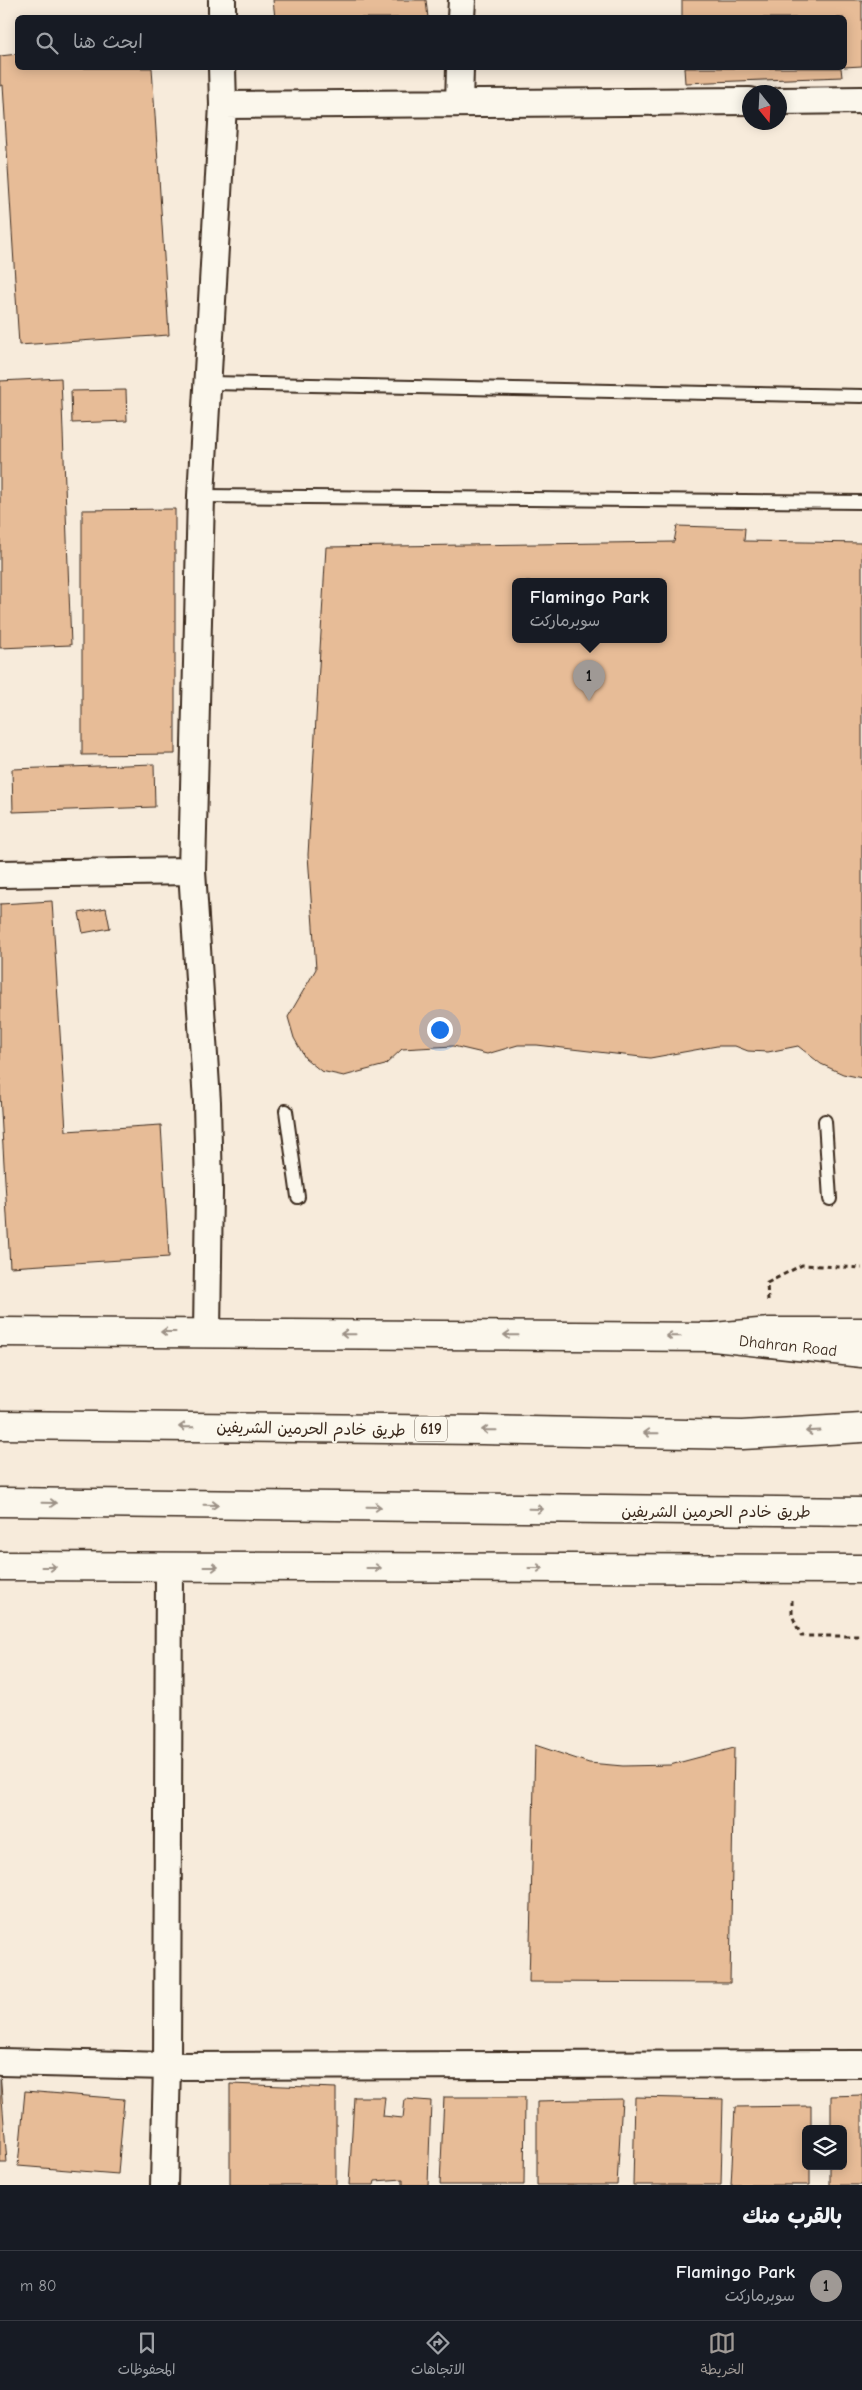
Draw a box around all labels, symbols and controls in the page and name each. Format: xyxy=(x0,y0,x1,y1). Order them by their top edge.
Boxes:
search box xyxy=(15,15,847,70)
icon: search xyxy=(33,29,61,57)
text: ابحث هنا xyxy=(73,31,143,53)
north arrow xyxy=(742,85,787,130)
popup xyxy=(512,578,667,643)
text: Flamingo Park xyxy=(530,586,649,608)
text: سوبرماركت xyxy=(530,612,600,630)
pin: 1 xyxy=(573,660,605,701)
your location xyxy=(427,1017,453,1043)
one-way arrow xyxy=(161,1327,177,1337)
one-way arrow xyxy=(341,1329,357,1339)
one-way arrow xyxy=(503,1330,520,1340)
one-way arrow xyxy=(666,1332,682,1341)
street label: Dhahran Road xyxy=(738,1332,838,1360)
road number: 619 xyxy=(415,1416,447,1442)
street label: طريق خادم الحرمين الشريفين xyxy=(216,1418,406,1443)
one-way arrow xyxy=(178,1422,194,1432)
one-way arrow xyxy=(481,1425,497,1435)
one-way arrow xyxy=(806,1426,822,1435)
one-way arrow xyxy=(643,1428,660,1438)
one-way arrow xyxy=(40,1498,56,1508)
one-way arrow xyxy=(202,1500,219,1510)
one-way arrow xyxy=(365,1502,381,1512)
street label: طريق خادم الحرمين الشريفين xyxy=(621,1503,811,1524)
one-way arrow xyxy=(528,1504,544,1514)
one-way arrow xyxy=(40,1562,56,1572)
one-way arrow xyxy=(202,1562,219,1572)
one-way arrow xyxy=(365,1563,381,1573)
one-way arrow xyxy=(528,1563,544,1573)
map controls xyxy=(802,2125,847,2170)
button: layers xyxy=(802,2125,847,2170)
text: بالقرب منك xyxy=(742,2204,842,2228)
text: Flamingo Park xyxy=(676,2261,795,2283)
text: 80 m xyxy=(20,2277,57,2295)
text: 1 xyxy=(823,2277,829,2295)
text: سوبرماركت xyxy=(725,2287,795,2305)
tab: المحفوظات xyxy=(118,2329,175,2382)
tab: الاتجاهات xyxy=(411,2329,465,2382)
tab: الخريطة xyxy=(701,2329,744,2382)

